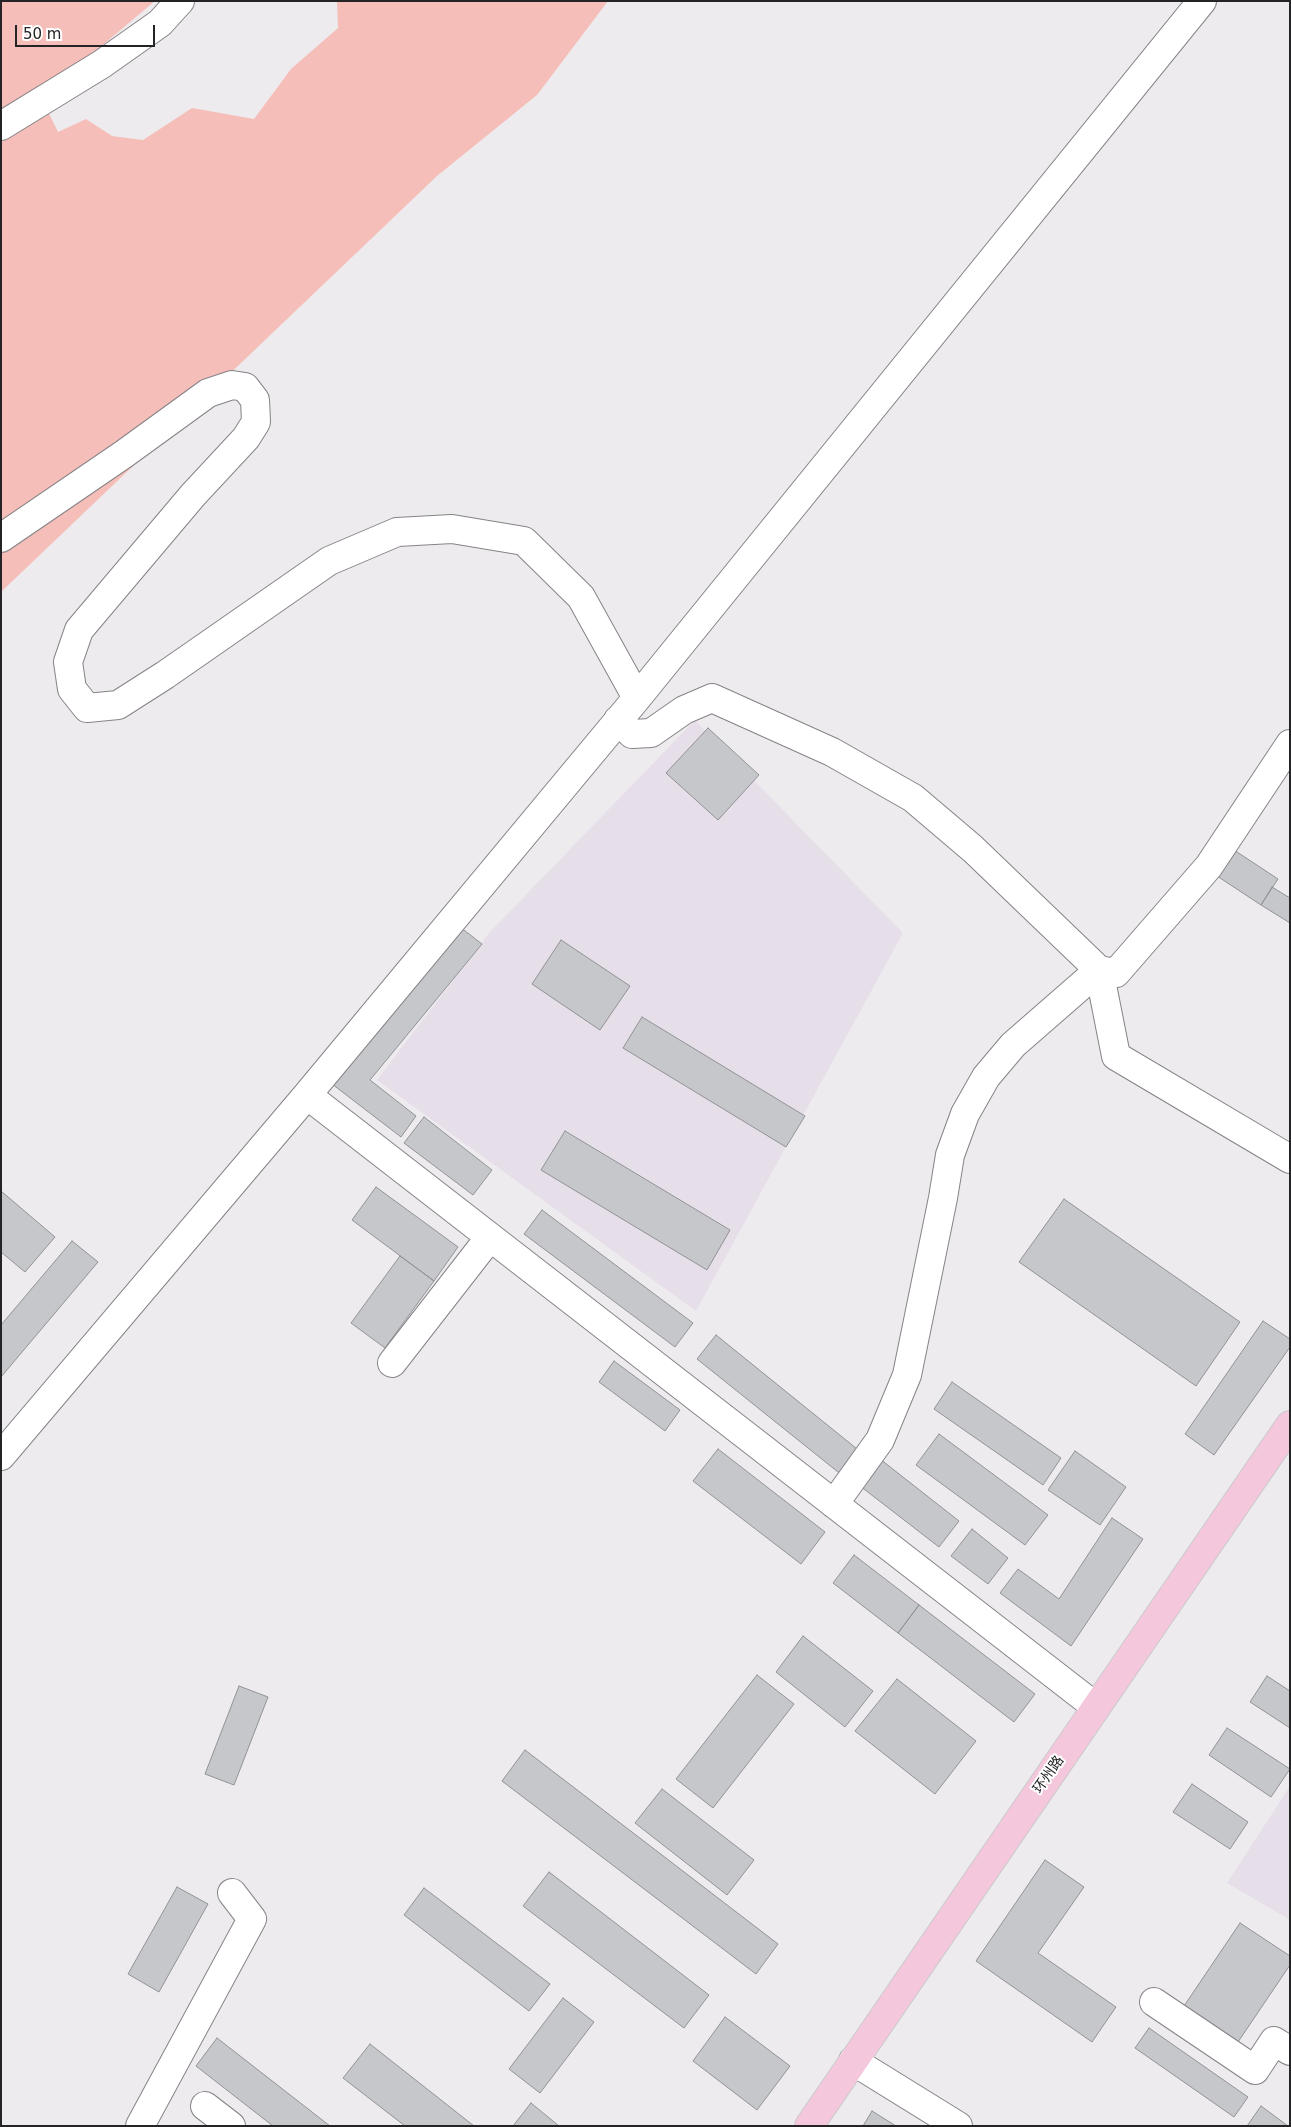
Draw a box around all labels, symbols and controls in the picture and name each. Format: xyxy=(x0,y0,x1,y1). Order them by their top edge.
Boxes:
scale bar xyxy=(18,15,158,47)
text: 50 m xyxy=(23,25,61,43)
street label: 环州路 xyxy=(1030,1753,1068,1797)

